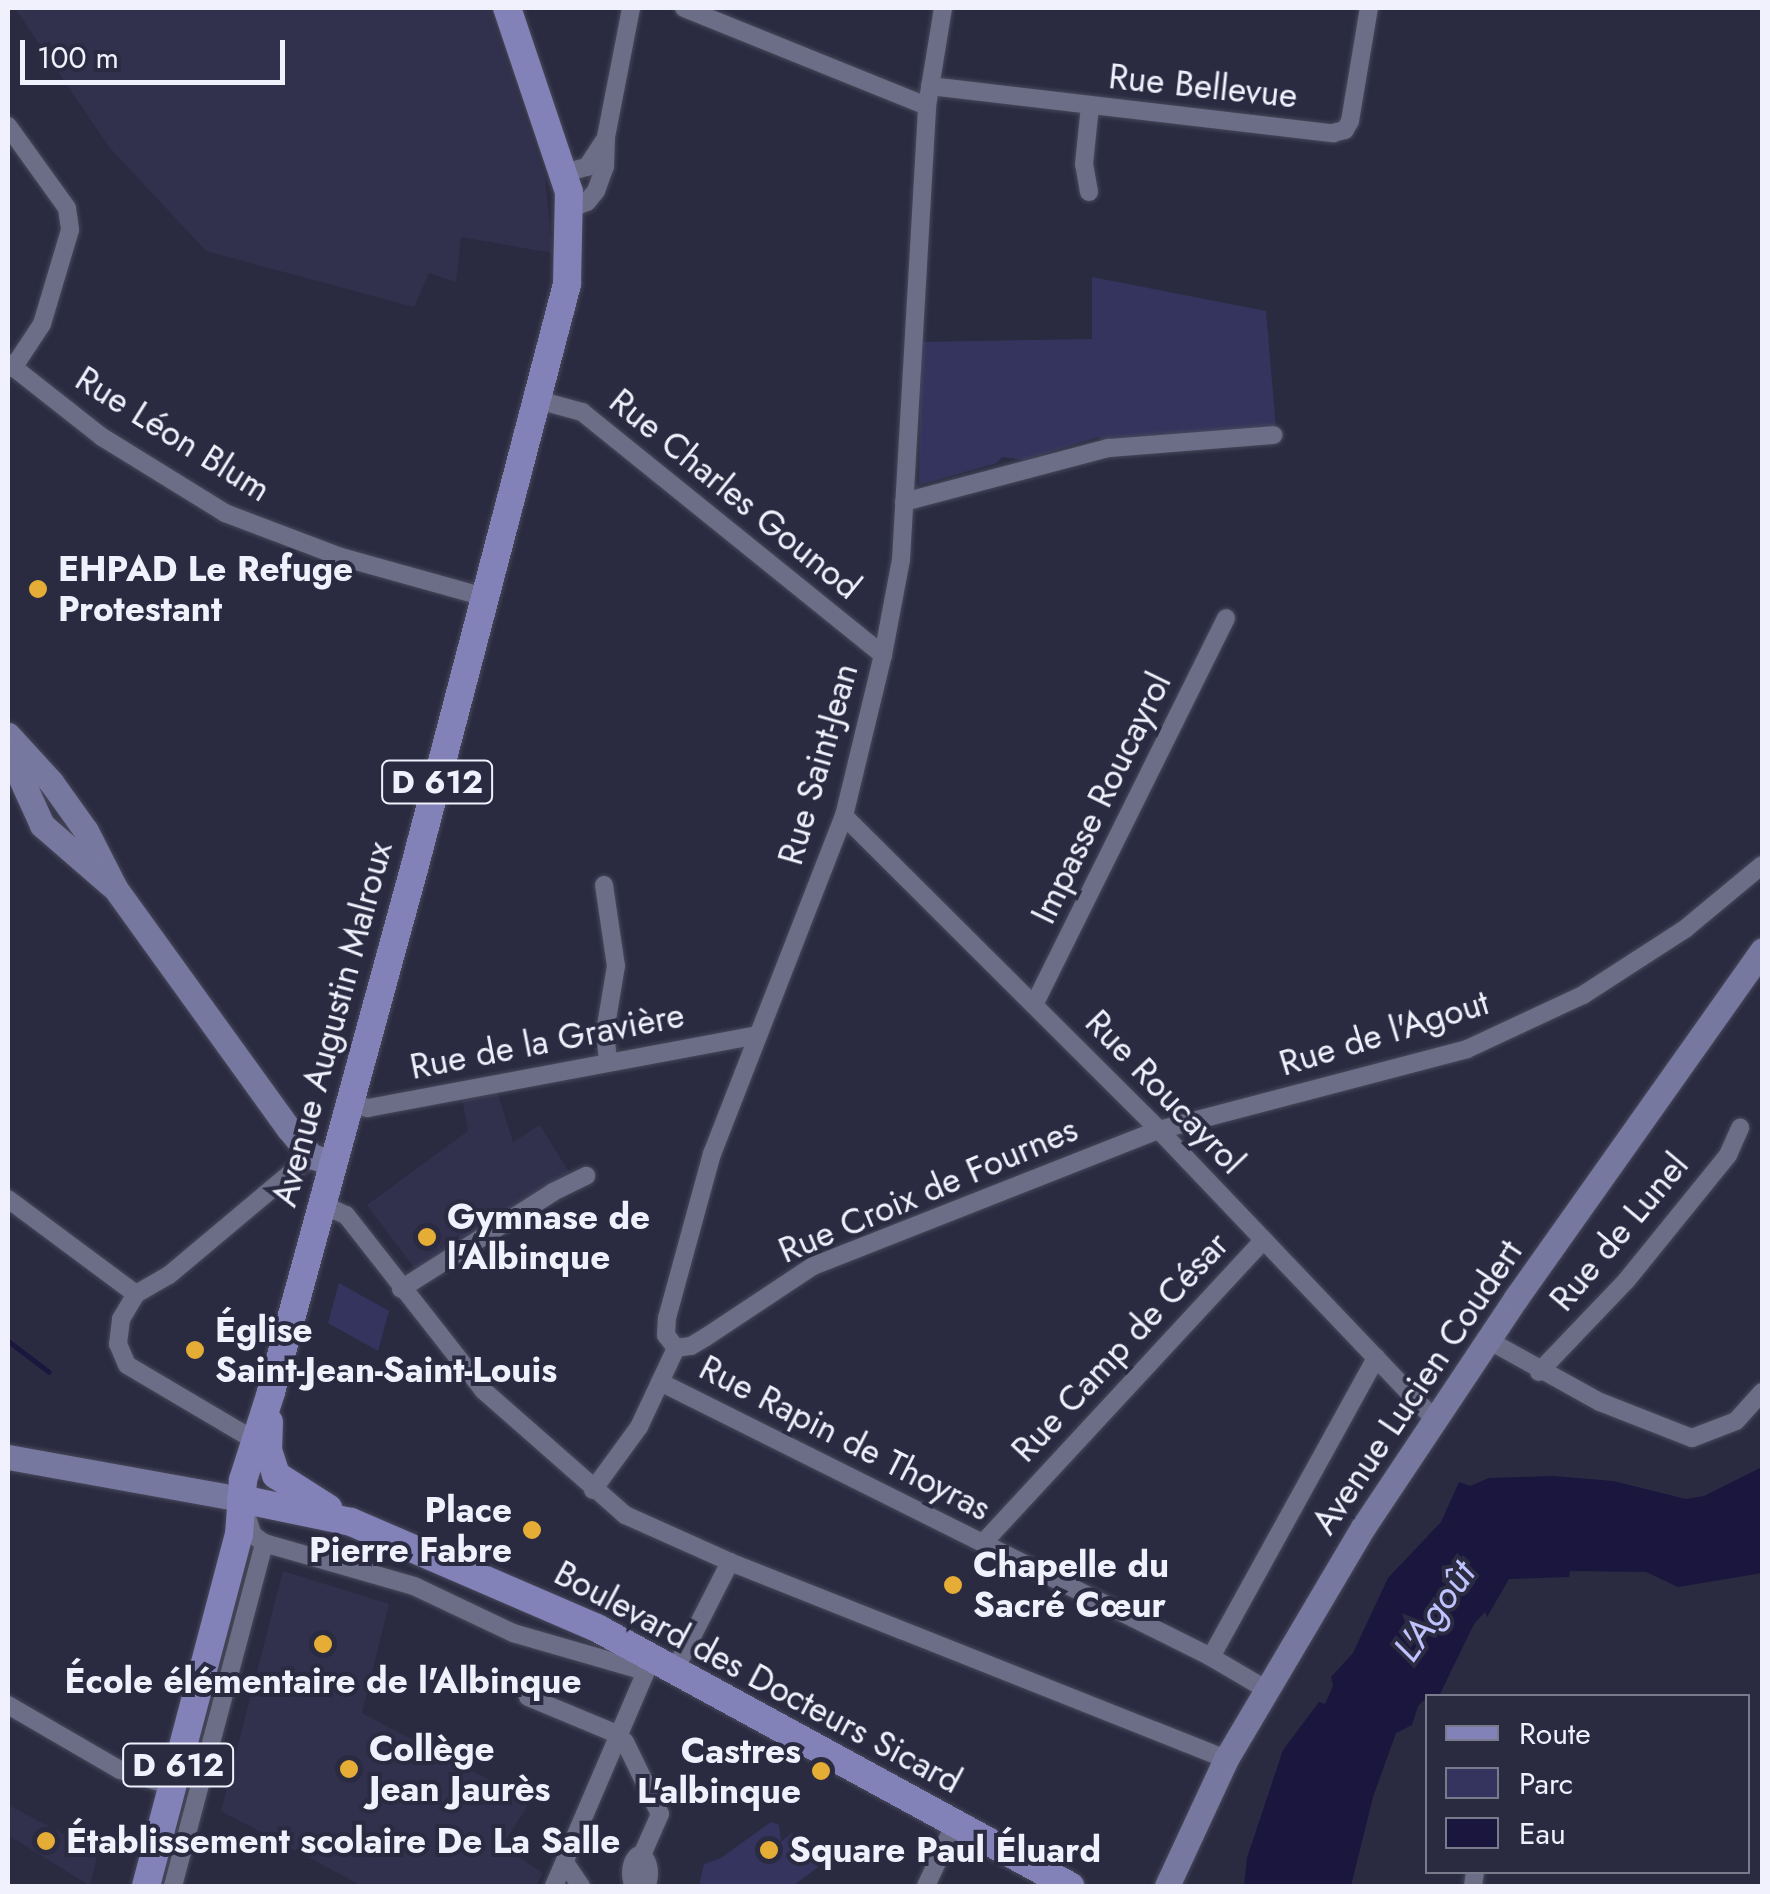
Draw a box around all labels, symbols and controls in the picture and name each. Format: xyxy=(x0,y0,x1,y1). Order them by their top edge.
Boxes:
scale bar xyxy=(25,20,290,82)
text: 100 m xyxy=(37,36,119,79)
street label: Rue Bellevue xyxy=(1107,55,1299,117)
street label: Rue Léon Blum xyxy=(68,357,278,511)
street label: Rue Charles Gounod xyxy=(601,380,869,608)
place label: EHPAD Le Refuge Protestant xyxy=(58,548,353,630)
marker: EHPAD Le Refuge Protestant xyxy=(27,578,49,600)
street label: Rue Saint-Jean xyxy=(769,659,867,869)
street label: Impasse Roucayrol xyxy=(1022,666,1180,930)
road number: D 612 xyxy=(380,755,494,809)
street label: Avenue Augustin Malroux xyxy=(263,837,401,1211)
street label: Rue de l'Agout xyxy=(1274,981,1494,1085)
street label: Rue de la Gravière xyxy=(406,994,688,1088)
street label: Rue Roucayrol xyxy=(1077,1002,1253,1182)
street label: Rue Croix de Fournes xyxy=(772,1108,1084,1272)
street label: Rue de Lunel xyxy=(1541,1145,1697,1319)
place label: Gymnase de l'Albinque xyxy=(447,1196,650,1278)
street label: Rue Camp de César xyxy=(1003,1224,1237,1470)
marker: Gymnase de l'Albinque xyxy=(416,1226,438,1248)
street label: Avenue Lucien Coudert xyxy=(1303,1232,1531,1542)
place label: Église Saint-Jean-Saint-Louis xyxy=(215,1309,557,1391)
marker: Église Saint-Jean-Saint-Louis xyxy=(184,1339,206,1361)
street label: Rue Rapin de Thoyras xyxy=(692,1346,998,1530)
place label: Place Pierre Fabre xyxy=(309,1489,512,1571)
marker: Place Pierre Fabre xyxy=(521,1519,543,1541)
place label: Chapelle du Sacré Cœur xyxy=(973,1544,1169,1626)
street label: Boulevard des Docteurs Sicard xyxy=(547,1552,969,1802)
water label: L'Agoût xyxy=(1383,1552,1485,1670)
marker: Chapelle du Sacré Cœur xyxy=(942,1574,964,1596)
marker: École élémentaire de l'Albinque xyxy=(312,1633,334,1655)
place label: École élémentaire de l'Albinque xyxy=(65,1660,581,1702)
legend xyxy=(1425,1694,1750,1874)
text: Route xyxy=(1519,1712,1591,1755)
place label: Collège Jean Jaurès xyxy=(369,1728,551,1810)
place label: Castres L'albinque xyxy=(637,1730,801,1812)
road number: D 612 xyxy=(120,1738,236,1792)
marker: Collège Jean Jaurès xyxy=(338,1758,360,1780)
marker: Castres L'albinque xyxy=(810,1760,832,1782)
text: Parc xyxy=(1519,1762,1573,1805)
text: Eau xyxy=(1519,1812,1566,1855)
place label: Établissement scolaire De La Salle xyxy=(66,1820,620,1862)
place label: Square Paul Éluard xyxy=(789,1829,1101,1871)
marker: Établissement scolaire De La Salle xyxy=(35,1830,57,1852)
marker: Square Paul Éluard xyxy=(758,1839,780,1861)

